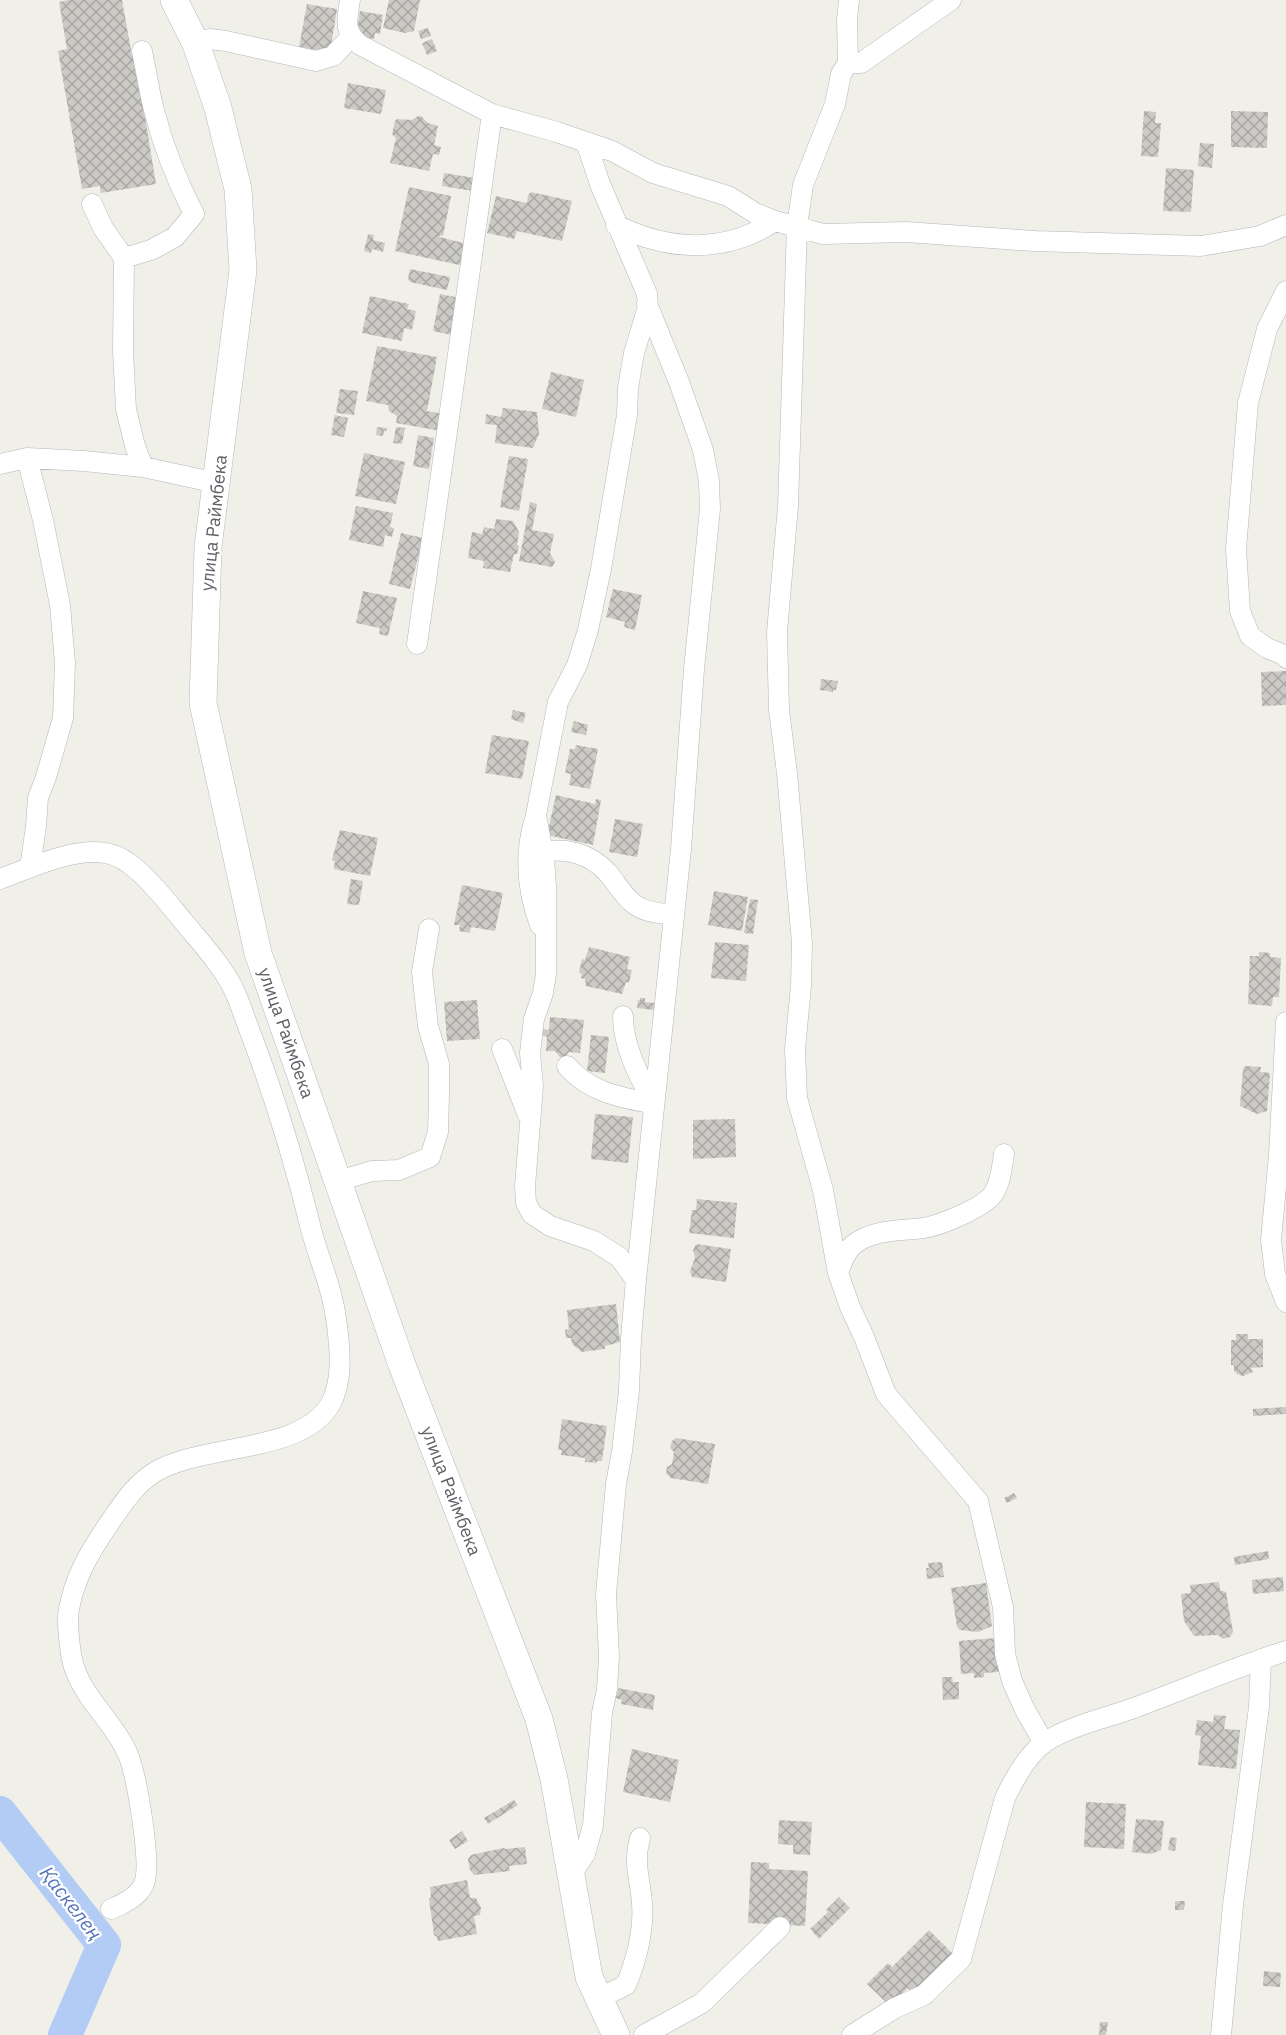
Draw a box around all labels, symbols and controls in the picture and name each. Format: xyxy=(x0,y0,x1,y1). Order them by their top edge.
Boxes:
street label: улица Раймбека xyxy=(195,453,232,592)
street label: улица Раймбека xyxy=(253,964,320,1102)
street label: улица Раймбека xyxy=(416,1423,487,1559)
water label: Қаскелең xyxy=(34,1860,109,1945)

